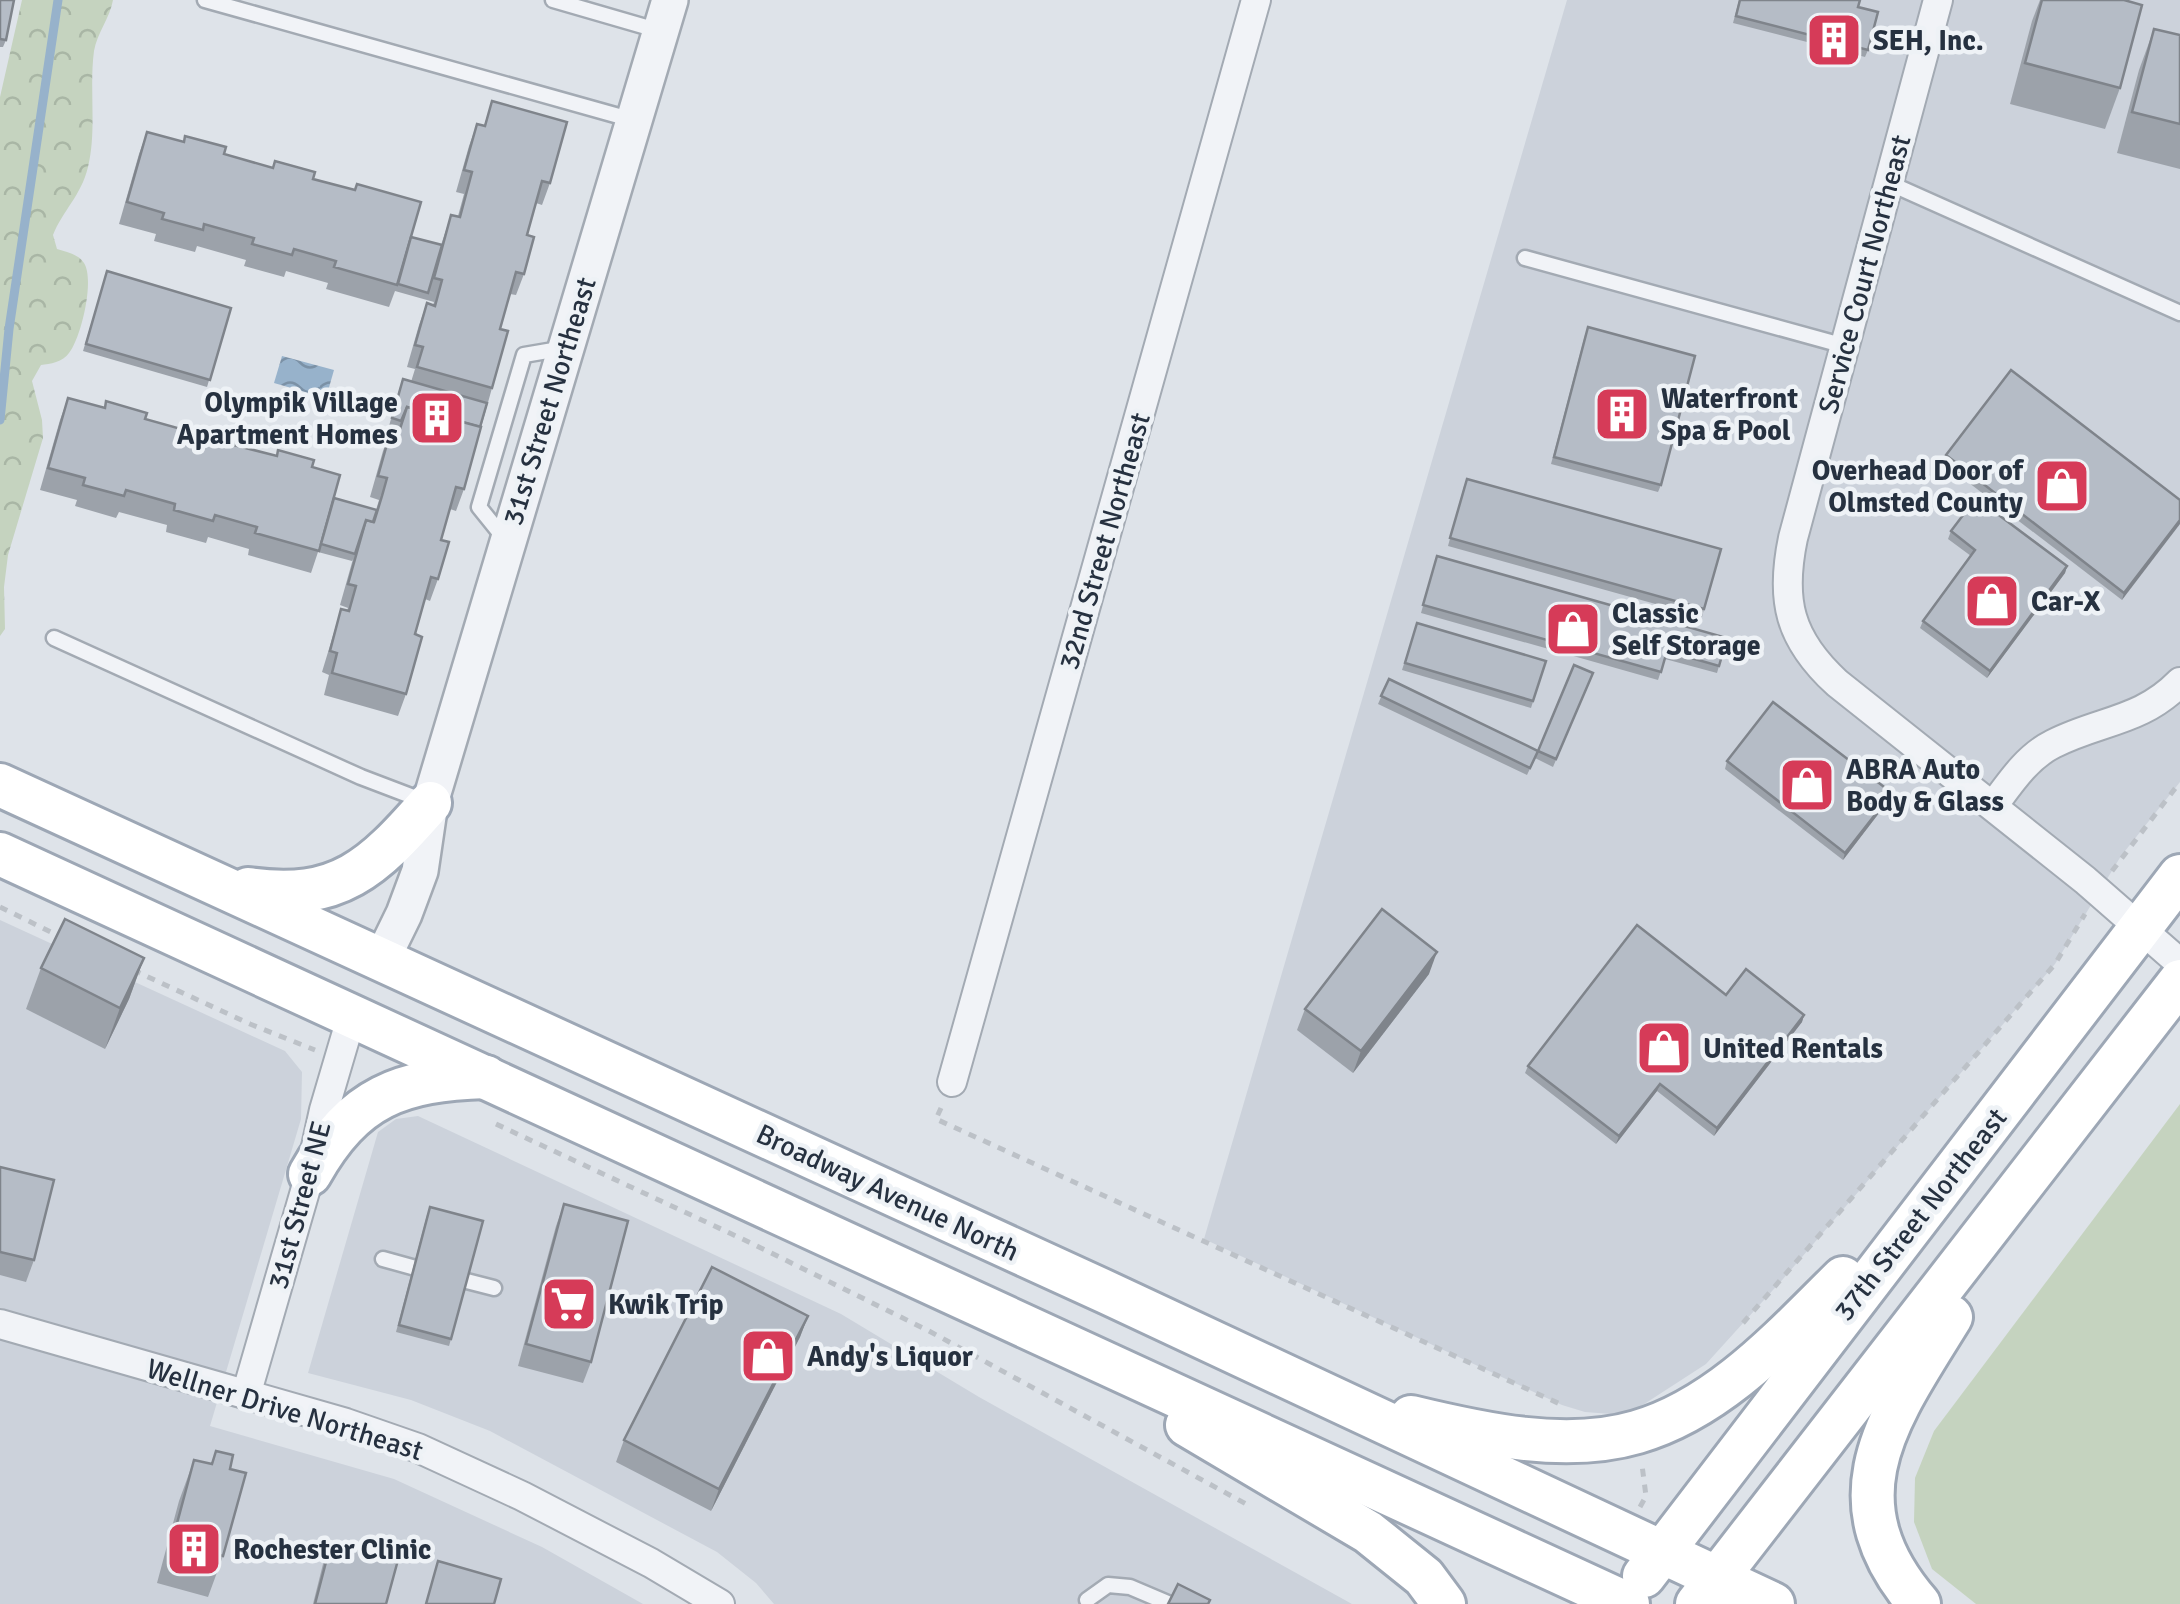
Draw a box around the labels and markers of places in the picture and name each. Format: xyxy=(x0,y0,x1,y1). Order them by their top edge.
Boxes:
building icon: SEH, Inc. xyxy=(1804,10,1864,70)
place label: SEH, Inc. xyxy=(1873,24,1984,58)
place label: Waterfront Spa & Pool xyxy=(1661,382,1798,448)
building icon: Waterfront Spa & Pool xyxy=(1592,384,1652,444)
place label: Olympik Village Apartment Homes xyxy=(177,386,398,452)
building icon: Olympik Village Apartment Homes xyxy=(407,388,467,448)
place label: Overhead Door of Olmsted County xyxy=(1812,454,2025,520)
shop icon: Overhead Door of Olmsted County xyxy=(2032,456,2092,516)
shop icon: Car-X xyxy=(1962,571,2022,631)
place label: Car-X xyxy=(2031,585,2101,619)
place label: Classic Self Storage xyxy=(1612,597,1761,663)
shop icon: Classic Self Storage xyxy=(1543,599,1603,659)
place label: ABRA Auto Body & Glass xyxy=(1846,753,2004,819)
shop icon: ABRA Auto Body & Glass xyxy=(1777,755,1837,815)
shop icon: United Rentals xyxy=(1634,1018,1694,1078)
place label: United Rentals xyxy=(1703,1032,1883,1066)
supermarket icon: Kwik Trip xyxy=(539,1274,599,1334)
place label: Kwik Trip xyxy=(608,1288,724,1322)
shop icon: Andy's Liquor xyxy=(738,1326,798,1386)
place label: Andy's Liquor xyxy=(807,1340,974,1374)
building icon: Rochester Clinic xyxy=(164,1519,224,1579)
place label: Rochester Clinic xyxy=(233,1533,431,1567)

